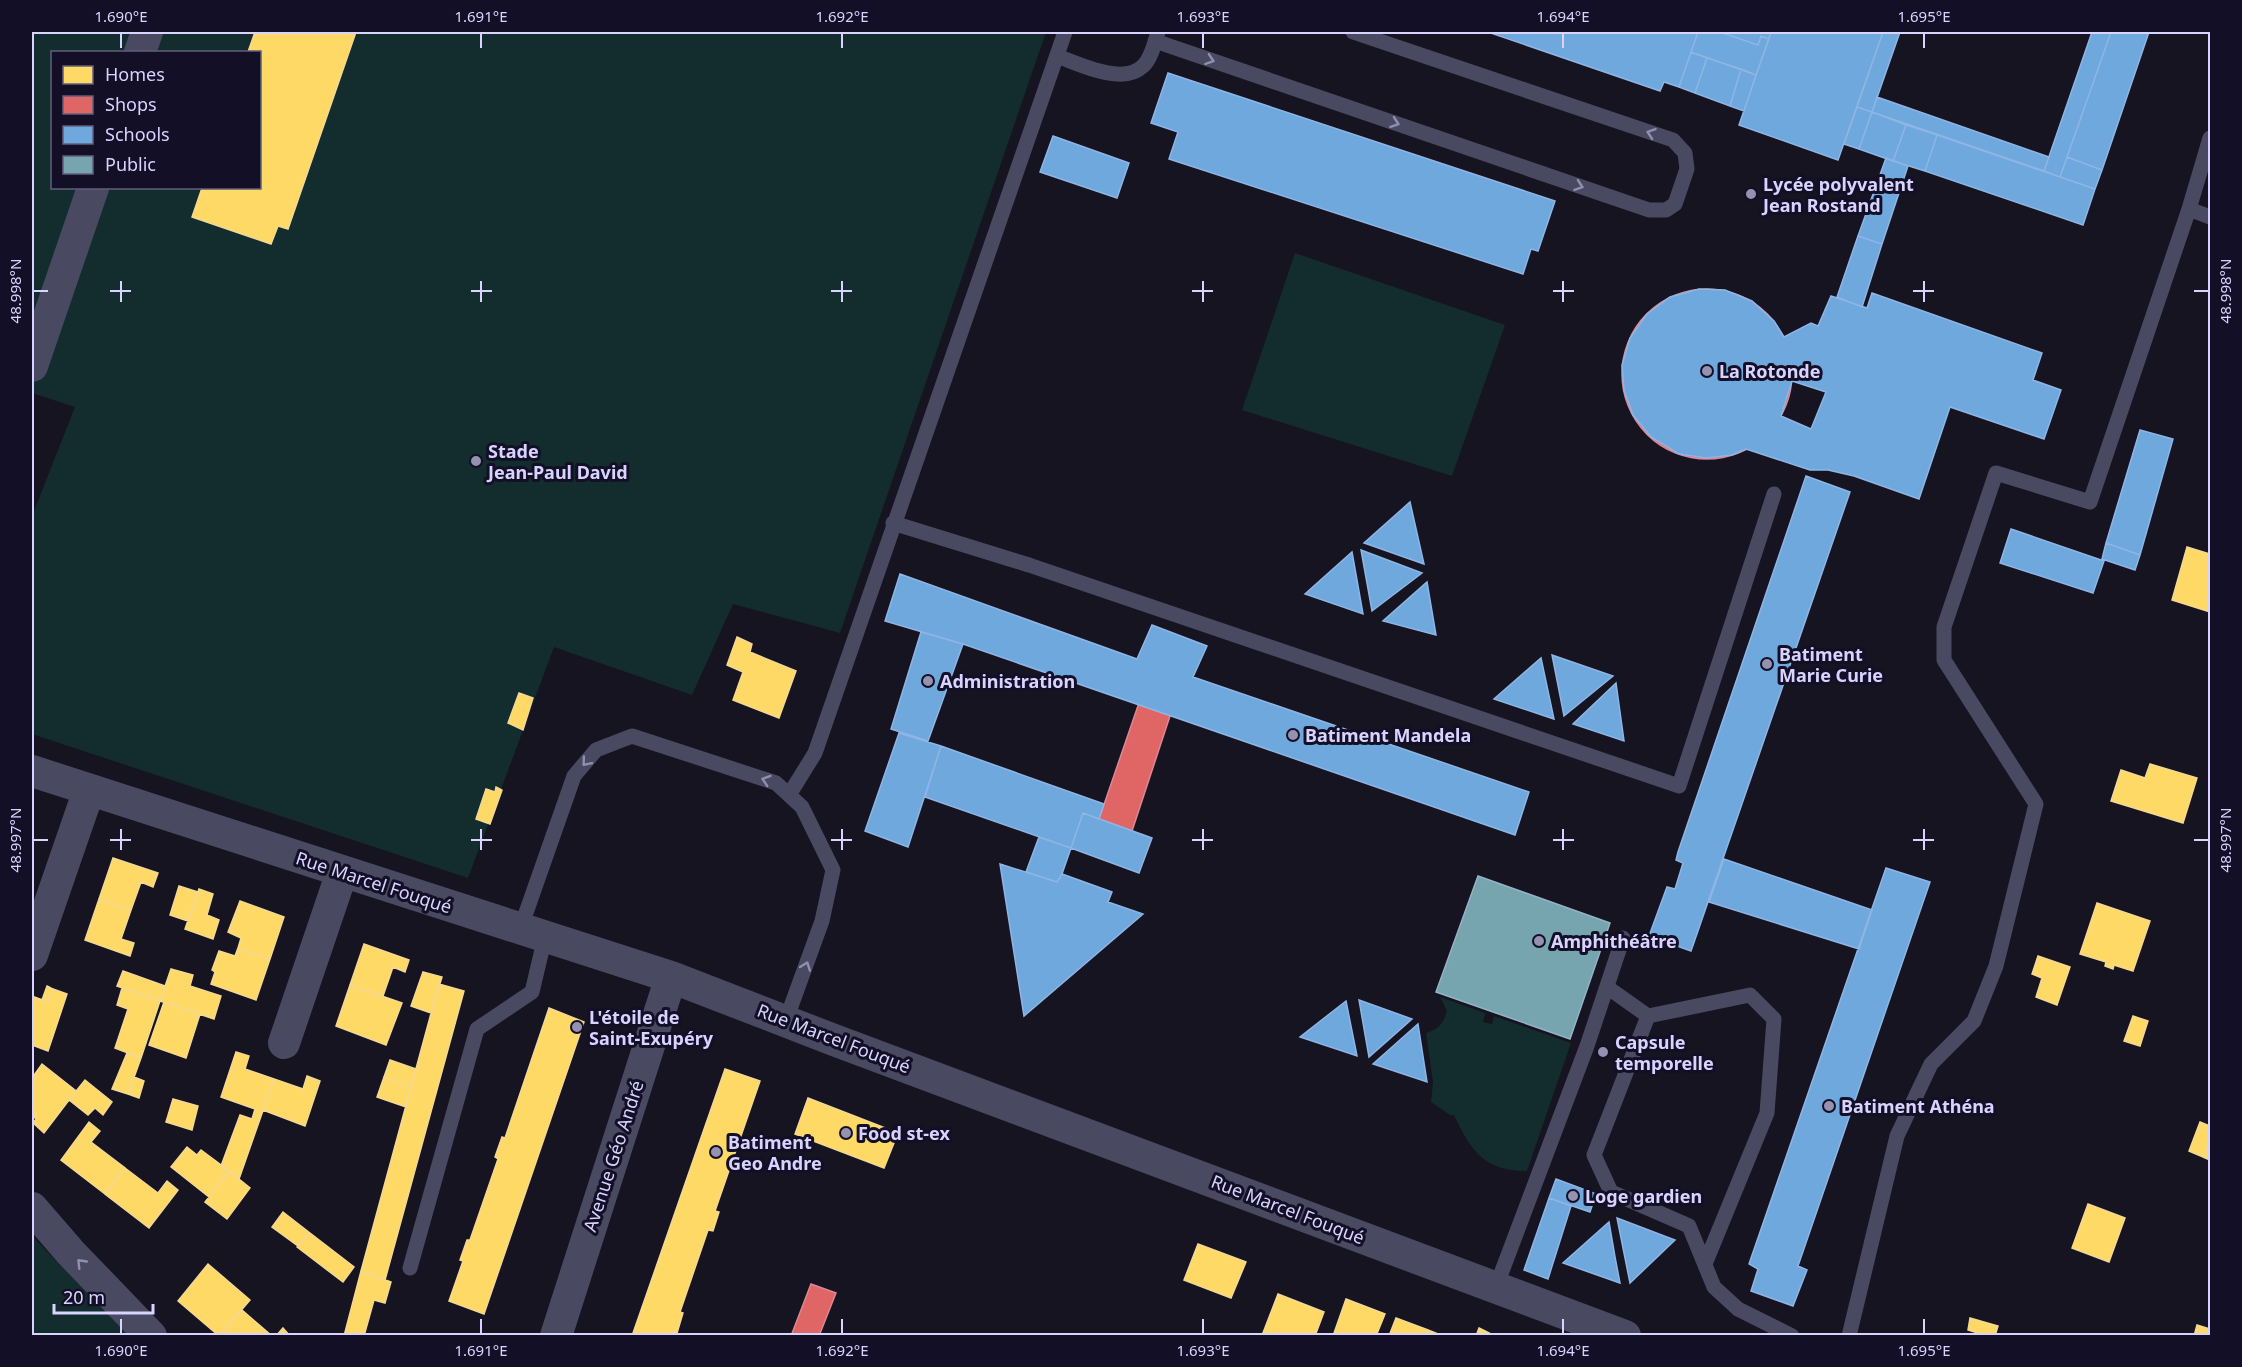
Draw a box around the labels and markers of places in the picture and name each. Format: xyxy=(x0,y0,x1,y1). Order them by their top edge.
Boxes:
place label: Lycée polyvalent Jean Rostand xyxy=(1761,172,1914,217)
marker: Lycée polyvalent Jean Rostand xyxy=(1744,187,1758,201)
place label: La Rotonde xyxy=(1719,359,1820,383)
marker: La Rotonde xyxy=(1700,364,1714,378)
place label: Stade Jean-Paul David xyxy=(486,439,628,484)
marker: Stade Jean-Paul David xyxy=(469,454,483,468)
place label: Batiment Marie Curie xyxy=(1779,642,1883,687)
marker: Batiment Marie Curie xyxy=(1760,657,1774,671)
place label: Administration xyxy=(940,669,1075,693)
marker: Administration xyxy=(921,674,935,688)
place label: Batiment Mandela xyxy=(1305,723,1471,747)
marker: Batiment Mandela xyxy=(1286,728,1300,742)
place label: Amphithéâtre xyxy=(1551,929,1677,953)
marker: Amphithéâtre xyxy=(1532,934,1546,948)
place label: L'étoile de Saint-Exupéry xyxy=(589,1005,714,1050)
marker: L'étoile de Saint-Exupéry xyxy=(570,1020,584,1034)
place label: Capsule temporelle xyxy=(1615,1030,1714,1075)
marker: Capsule temporelle xyxy=(1596,1045,1610,1059)
place label: Batiment Athéna xyxy=(1841,1094,1995,1118)
marker: Batiment Athéna xyxy=(1822,1099,1836,1113)
place label: Food st-ex xyxy=(858,1121,950,1145)
marker: Food st-ex xyxy=(839,1126,853,1140)
place label: Batiment Geo Andre xyxy=(728,1130,822,1175)
marker: Batiment Geo Andre xyxy=(709,1145,723,1159)
place label: Loge gardien xyxy=(1585,1184,1702,1208)
marker: Loge gardien xyxy=(1566,1189,1580,1203)

